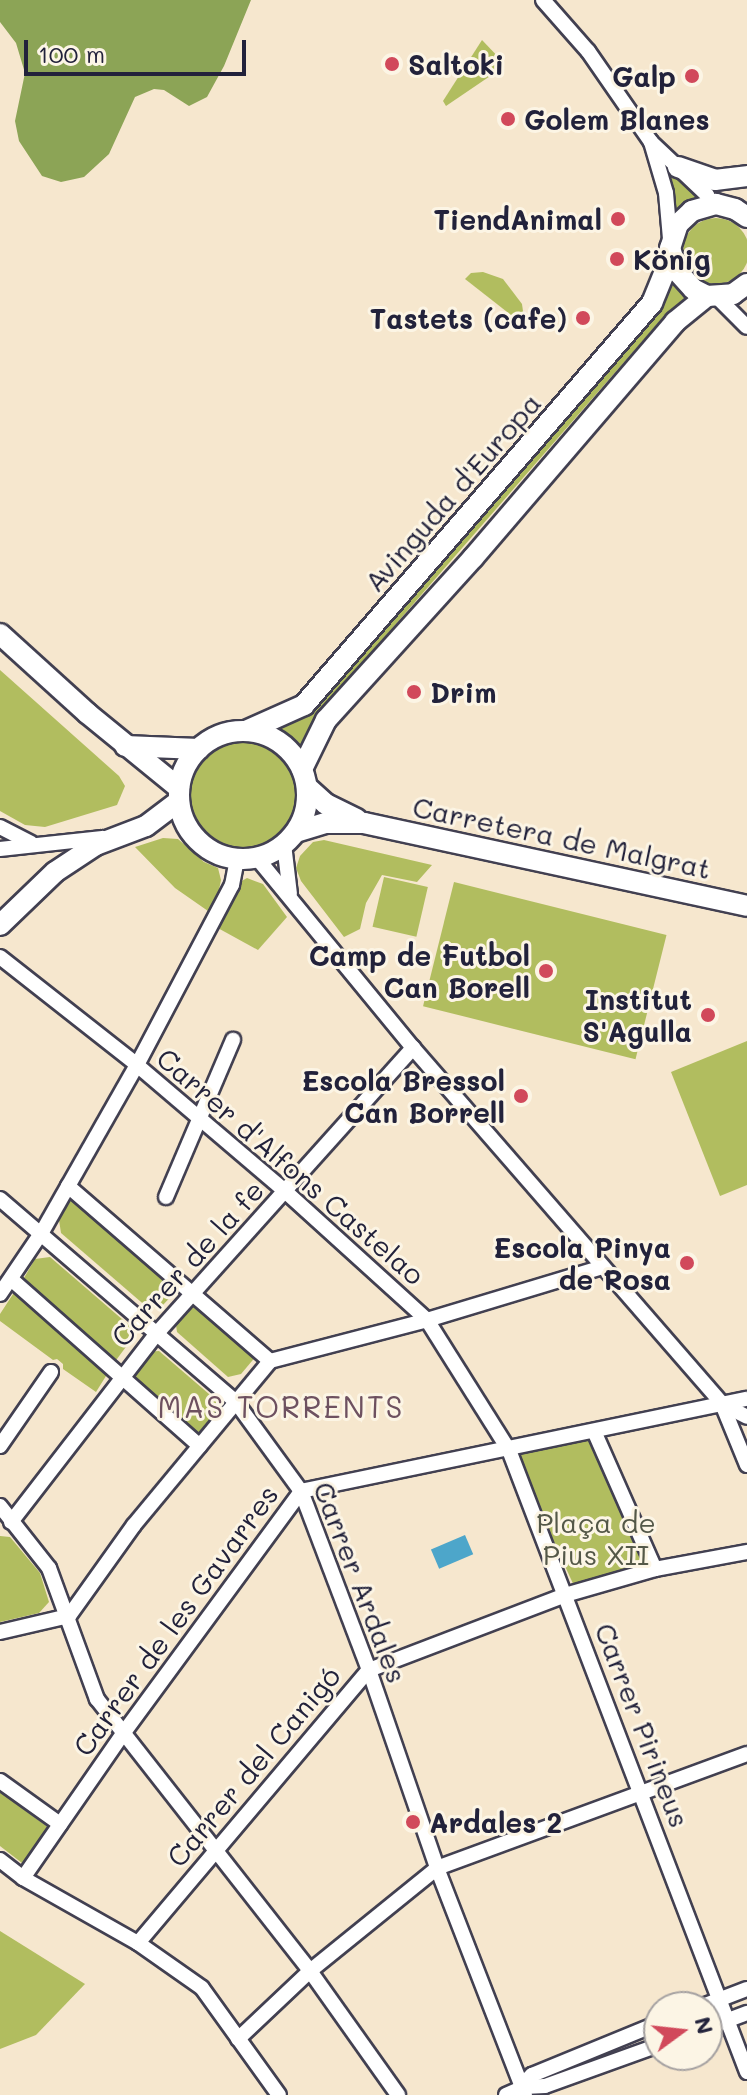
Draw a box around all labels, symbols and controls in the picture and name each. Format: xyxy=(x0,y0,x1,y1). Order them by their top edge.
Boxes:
scale bar xyxy=(28,24,250,74)
text: 100 m xyxy=(38,38,105,69)
place label: Saltoki xyxy=(408,47,504,81)
marker: Saltoki xyxy=(383,55,401,73)
place label: Galp xyxy=(612,59,676,93)
marker: Galp xyxy=(683,67,701,85)
place label: Golem Blanes xyxy=(524,102,710,136)
marker: Golem Blanes xyxy=(499,110,517,128)
place label: TiendAnimal xyxy=(433,202,602,236)
marker: TiendAnimal xyxy=(609,210,627,228)
place label: König xyxy=(633,242,711,276)
marker: König xyxy=(608,250,626,268)
place label: Tastets (cafe) xyxy=(370,301,567,335)
marker: Tastets (cafe) xyxy=(574,309,592,327)
street label: Avinguda d'Europa xyxy=(357,386,547,598)
place label: Drim xyxy=(430,675,496,709)
marker: Drim xyxy=(405,683,423,701)
street label: Carretera de Malgrat xyxy=(410,789,714,885)
place label: Camp de Futbol Can Borell xyxy=(309,938,530,1004)
marker: Camp de Futbol Can Borell xyxy=(537,962,555,980)
place label: Institut S'Agulla xyxy=(582,982,692,1048)
marker: Institut S'Agulla xyxy=(699,1006,717,1024)
street label: Carrer d'Alfons Castelao xyxy=(150,1041,432,1291)
place label: Escola Bressol Can Borrell xyxy=(301,1063,505,1129)
marker: Escola Bressol Can Borrell xyxy=(512,1087,530,1105)
street label: Carrer de la fe xyxy=(104,1173,270,1353)
place label: Escola Pinya de Rosa xyxy=(493,1230,671,1296)
marker: Escola Pinya de Rosa xyxy=(678,1254,696,1272)
district label: MAS TORRENTS xyxy=(157,1388,405,1424)
street label: Carrer Ardales xyxy=(307,1477,415,1687)
street label: Carrer de les Gavarres xyxy=(65,1478,285,1762)
park label: Plaça de Pius XII xyxy=(536,1505,656,1571)
street label: Carrer Pirineus xyxy=(589,1618,697,1832)
street label: Carrer del Canigó xyxy=(159,1659,347,1873)
place label: Ardales 2 xyxy=(429,1805,562,1839)
marker: Ardales 2 xyxy=(404,1813,422,1831)
north arrow xyxy=(643,1991,723,2071)
text: N xyxy=(689,2013,721,2037)

